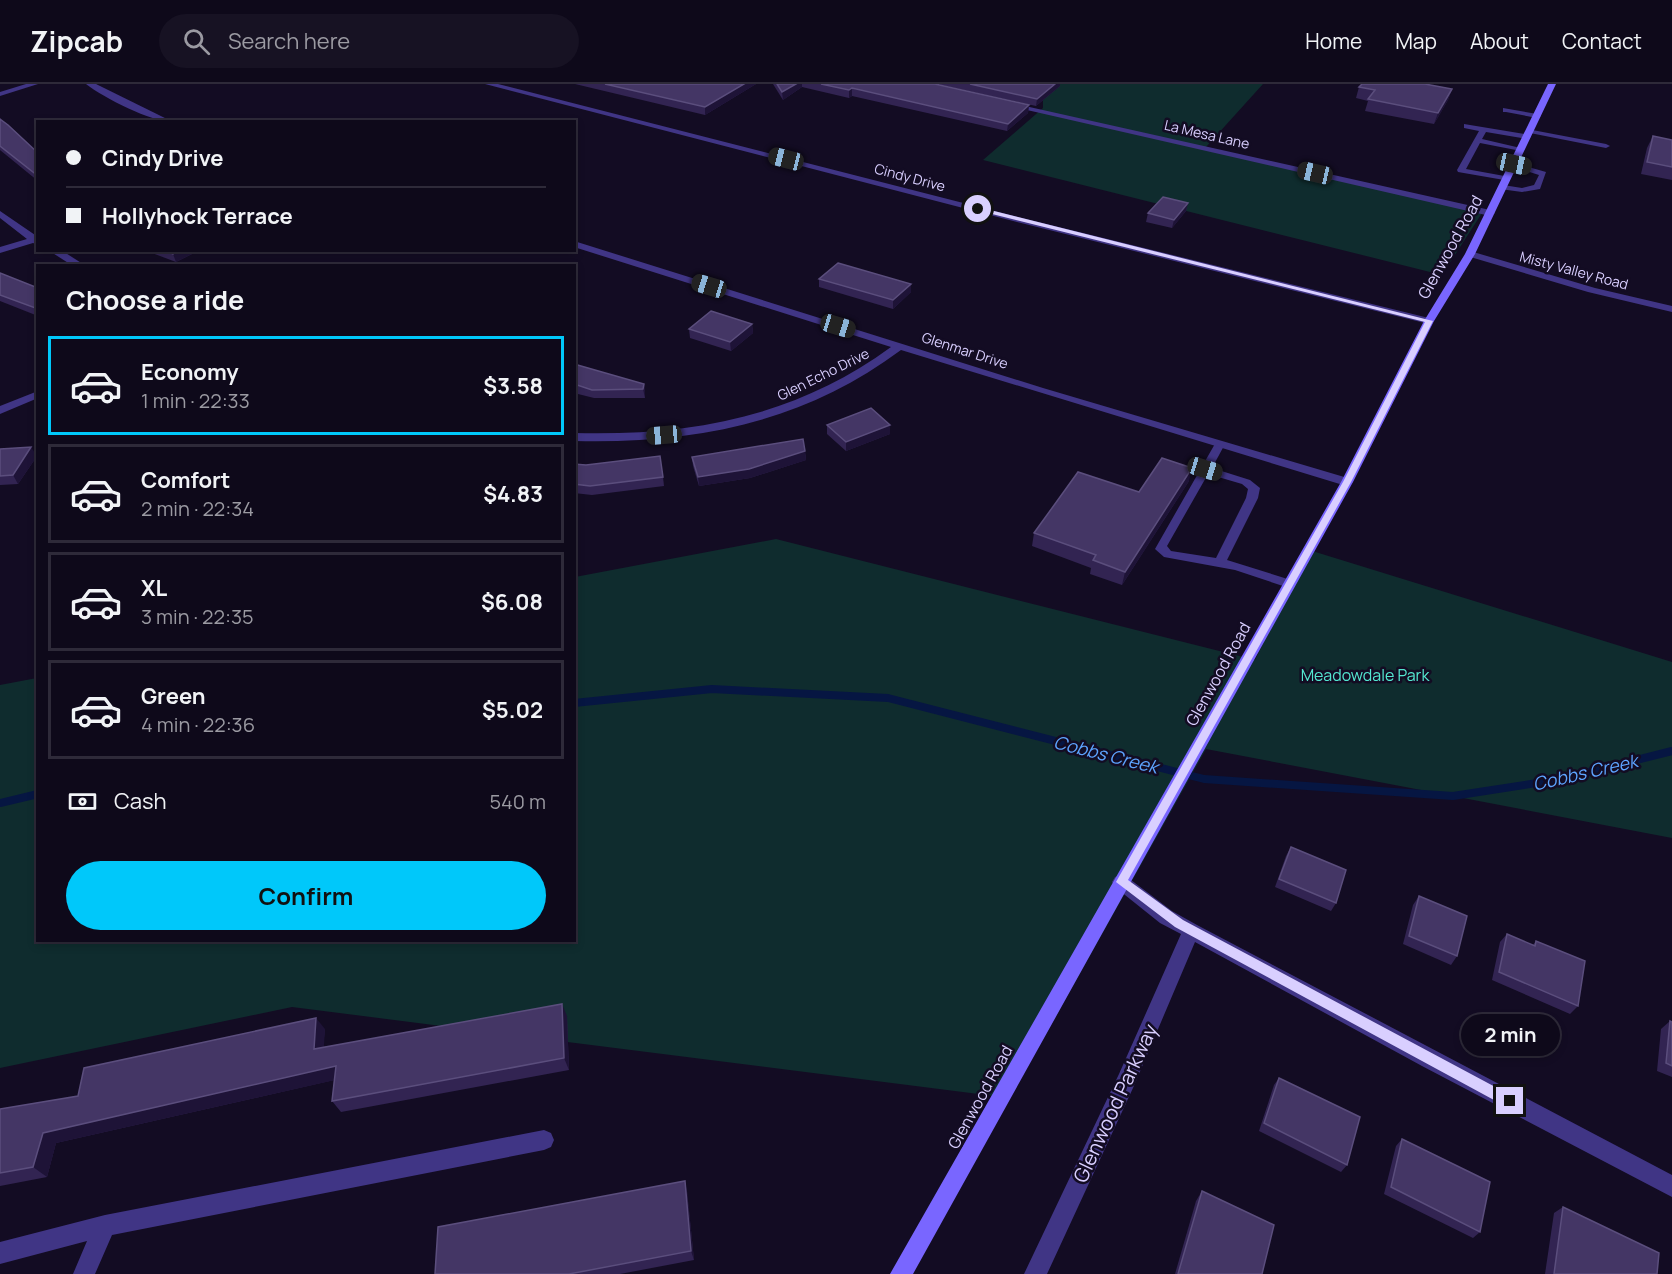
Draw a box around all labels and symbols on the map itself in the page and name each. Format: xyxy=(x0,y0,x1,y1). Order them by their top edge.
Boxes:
street label: La Mesa Lane xyxy=(1162,115,1252,153)
car xyxy=(766,146,806,172)
car xyxy=(1495,151,1533,177)
street label: Cindy Drive xyxy=(872,158,948,196)
car xyxy=(1295,160,1335,186)
street label: Glenwood Road xyxy=(1412,191,1488,303)
route start xyxy=(964,195,991,222)
street label: Misty Valley Road xyxy=(1518,246,1630,294)
car xyxy=(689,272,729,300)
car xyxy=(818,312,858,340)
street label: Glenmar Drive xyxy=(919,327,1011,373)
street label: Glen Echo Drive xyxy=(774,344,872,404)
car xyxy=(645,424,683,446)
car xyxy=(1185,455,1225,483)
street label: Glenwood Road xyxy=(1180,618,1256,730)
park label: Meadowdale Park xyxy=(1301,664,1430,686)
water label: Cobbs Creek xyxy=(1051,729,1164,779)
water label: Cobbs Creek xyxy=(1530,748,1643,796)
callout: 2 min xyxy=(1460,1014,1559,1056)
street label: Glenwood Parkway xyxy=(1066,1019,1164,1187)
street label: Glenwood Road xyxy=(942,1041,1018,1153)
route end xyxy=(1496,1087,1523,1114)

